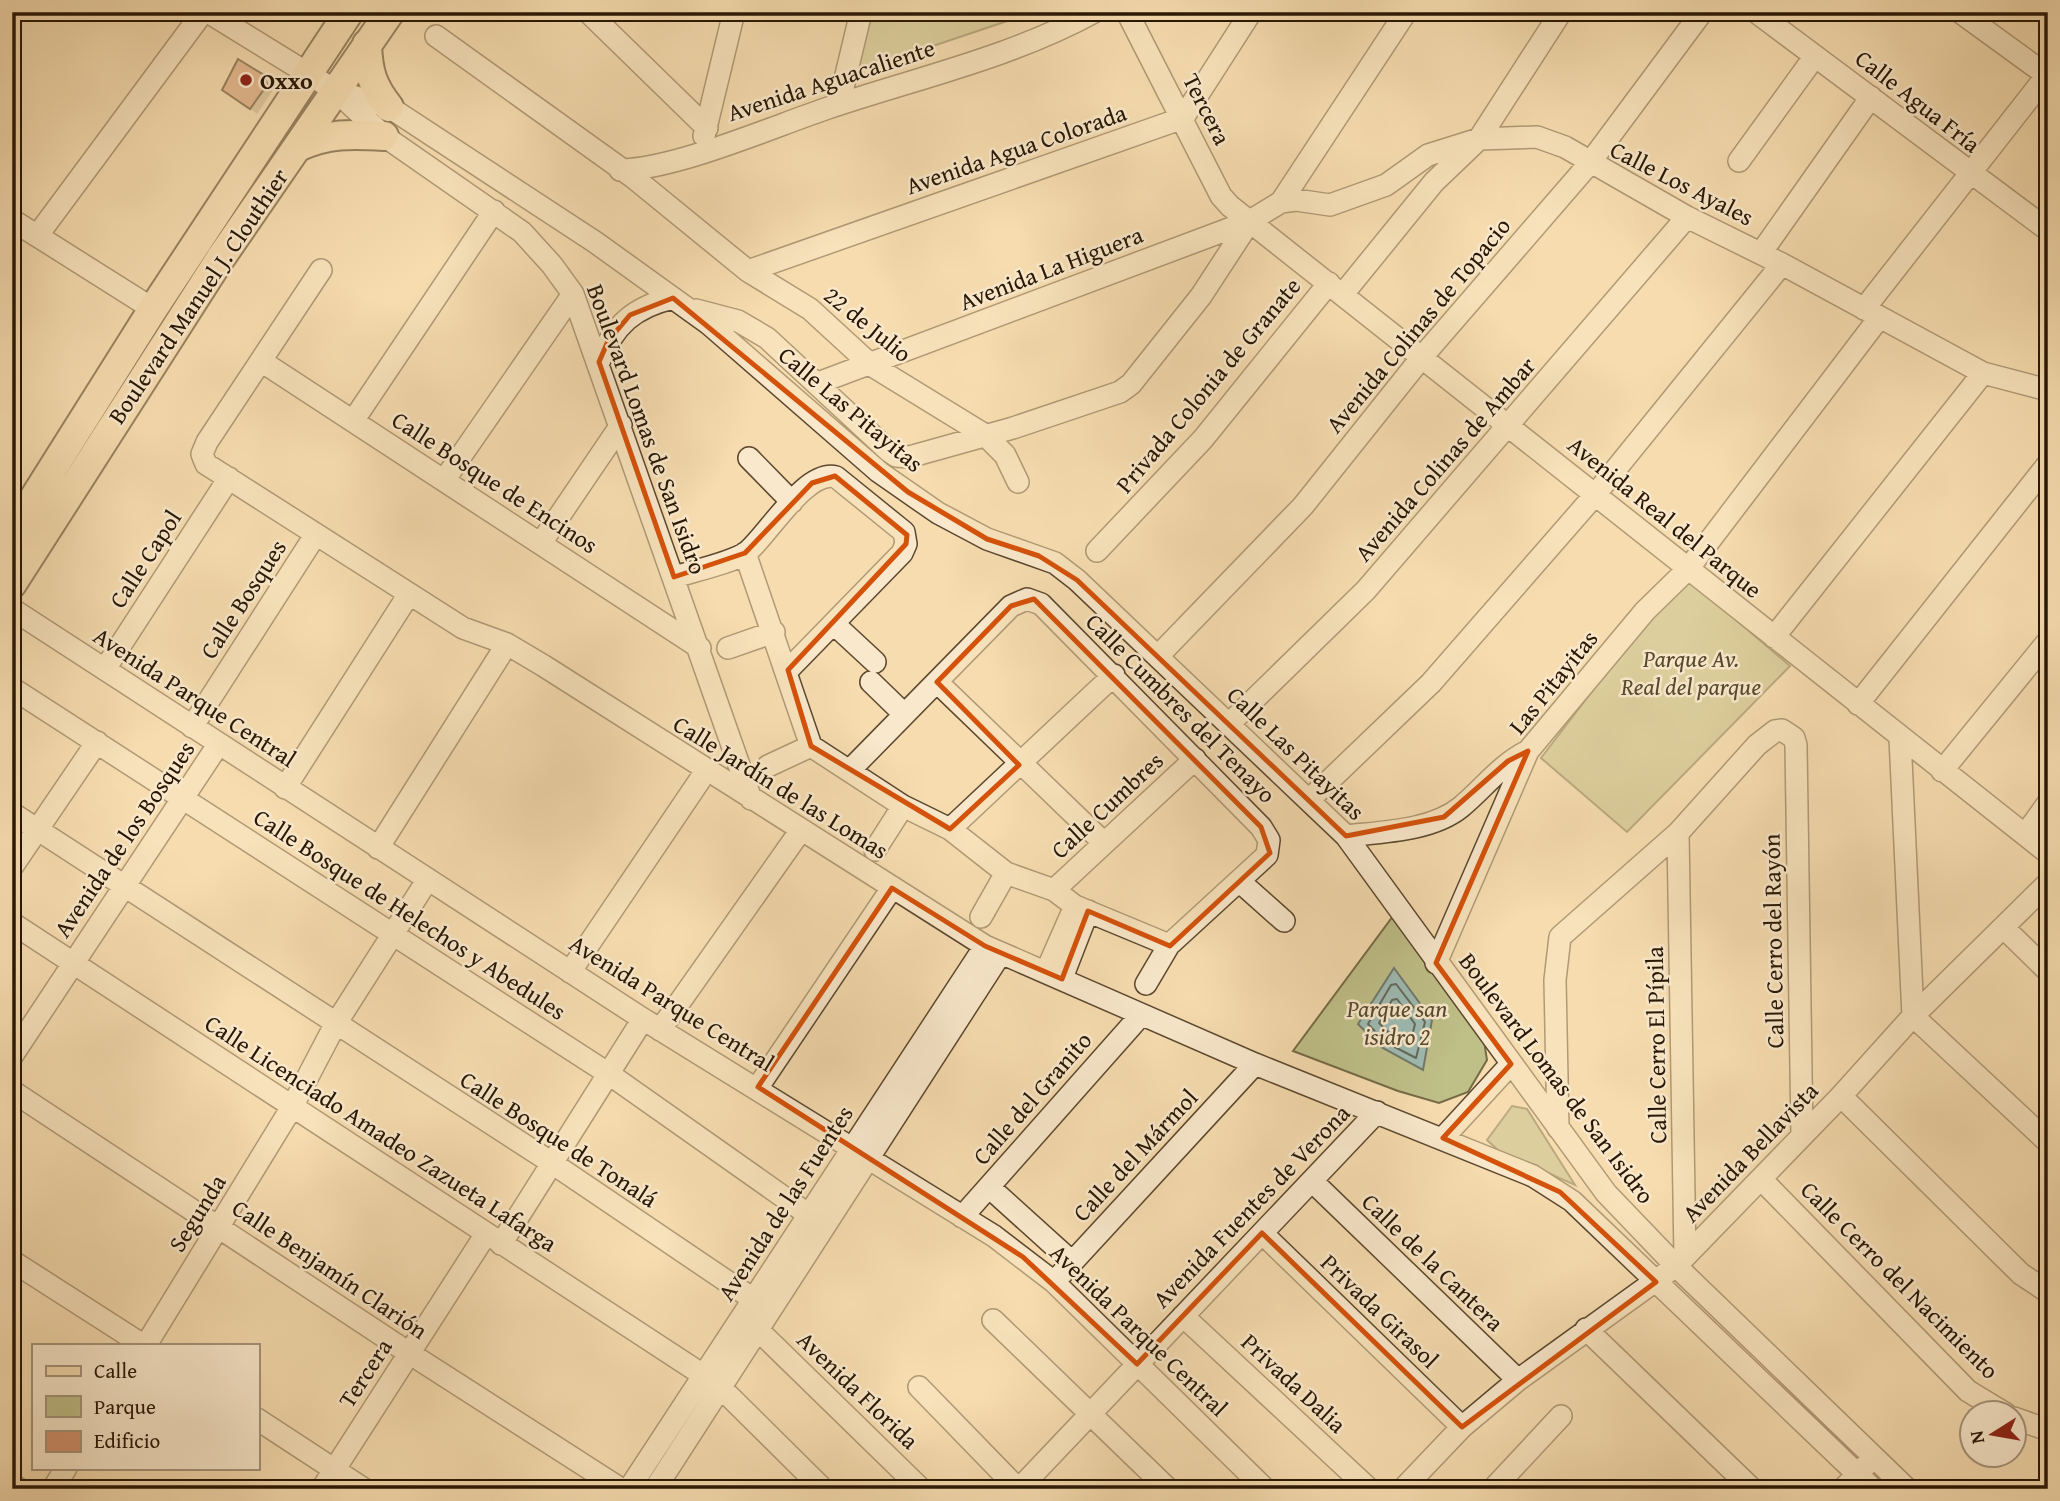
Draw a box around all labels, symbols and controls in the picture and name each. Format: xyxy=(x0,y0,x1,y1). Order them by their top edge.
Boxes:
street label: Avenida Aguacaliente xyxy=(723,30,939,130)
street label: Calle Agua Fría xyxy=(1848,41,1988,161)
place label: Oxxo xyxy=(260,63,313,98)
street label: Tercera xyxy=(1174,67,1240,151)
marker: Oxxo xyxy=(238,72,254,88)
street label: Avenida Agua Colorada xyxy=(901,95,1132,203)
street label: Calle Los Ayales xyxy=(1604,132,1760,234)
street label: Boulevard Manuel J. Clouthier xyxy=(99,161,297,431)
street label: Avenida Colinas de Topacio xyxy=(1317,210,1519,440)
street label: Avenida La Higuera xyxy=(954,217,1148,319)
street label: Privada Colonia de Granate xyxy=(1107,270,1309,500)
street label: 22 de Julio xyxy=(817,278,919,370)
street label: Boulevard Lomas de San Isidro xyxy=(578,279,716,579)
street label: Calle Las Pitayitas xyxy=(771,338,931,480)
street label: Avenida Colinas de Ambar xyxy=(1346,349,1544,569)
street label: Calle Bosque de Encinos xyxy=(385,402,605,562)
street label: Avenida Real del Parque xyxy=(1560,428,1770,606)
street label: Calle Capol xyxy=(100,503,190,615)
street label: Calle Bosques xyxy=(191,532,295,666)
street label: Calle Cumbres del Tenayo xyxy=(1080,607,1282,809)
street label: Avenida Parque Central xyxy=(87,618,304,776)
street label: Las Pitayitas xyxy=(1500,622,1606,742)
park label: Parque Av. Real del parque xyxy=(1620,641,1761,704)
street label: Calle Las Pitayitas xyxy=(1219,678,1373,828)
street label: Calle Jardín de las Lomas xyxy=(667,706,895,868)
street label: Avenida de los Bosques xyxy=(45,734,203,944)
street label: Calle Cumbres xyxy=(1045,746,1169,864)
street label: Calle Bosque de Helechos y Abedules xyxy=(247,800,573,1028)
street label: Calle Cerro del Rayón xyxy=(1754,833,1792,1049)
street label: Avenida Parque Central xyxy=(563,926,781,1080)
street label: Boulevard Lomas de San Isidro xyxy=(1451,945,1663,1211)
street label: Calle Cerro El Pípila xyxy=(1637,945,1675,1144)
park label: Parque san isidro 2 xyxy=(1346,991,1447,1054)
street label: Calle Licenciado Amadeo Zazueta Lafarga xyxy=(198,1006,564,1261)
street label: Calle del Granito xyxy=(964,1024,1100,1172)
street label: Calle Bosque de Tonalá xyxy=(453,1062,665,1216)
street label: Avenida Bellavista xyxy=(1674,1074,1827,1230)
street label: Calle del Mármol xyxy=(1064,1081,1206,1229)
street label: Avenida Fuentes de Verona xyxy=(1144,1096,1358,1316)
street label: Avenida de las Fuentes xyxy=(709,1098,861,1308)
street label: Segunda xyxy=(159,1167,235,1259)
street label: Calle Cerro del Nacimiento xyxy=(1793,1173,2007,1387)
street label: Calle de la Cantera xyxy=(1354,1185,1512,1340)
street label: Calle Benjamín Clarión xyxy=(225,1190,435,1348)
street label: Avenida Parque Central xyxy=(1042,1236,1236,1425)
street label: Privada Girasol xyxy=(1313,1246,1447,1377)
street label: Avenida Florida xyxy=(789,1323,927,1458)
street label: Privada Dalia xyxy=(1234,1325,1355,1441)
street label: Tercera xyxy=(330,1331,401,1414)
legend xyxy=(32,1344,259,1470)
text: Calle xyxy=(94,1355,137,1386)
text: Parque xyxy=(94,1391,156,1422)
north arrow xyxy=(1958,1400,2028,1470)
text: Edificio xyxy=(94,1425,160,1456)
text: N xyxy=(1961,1428,1991,1446)

